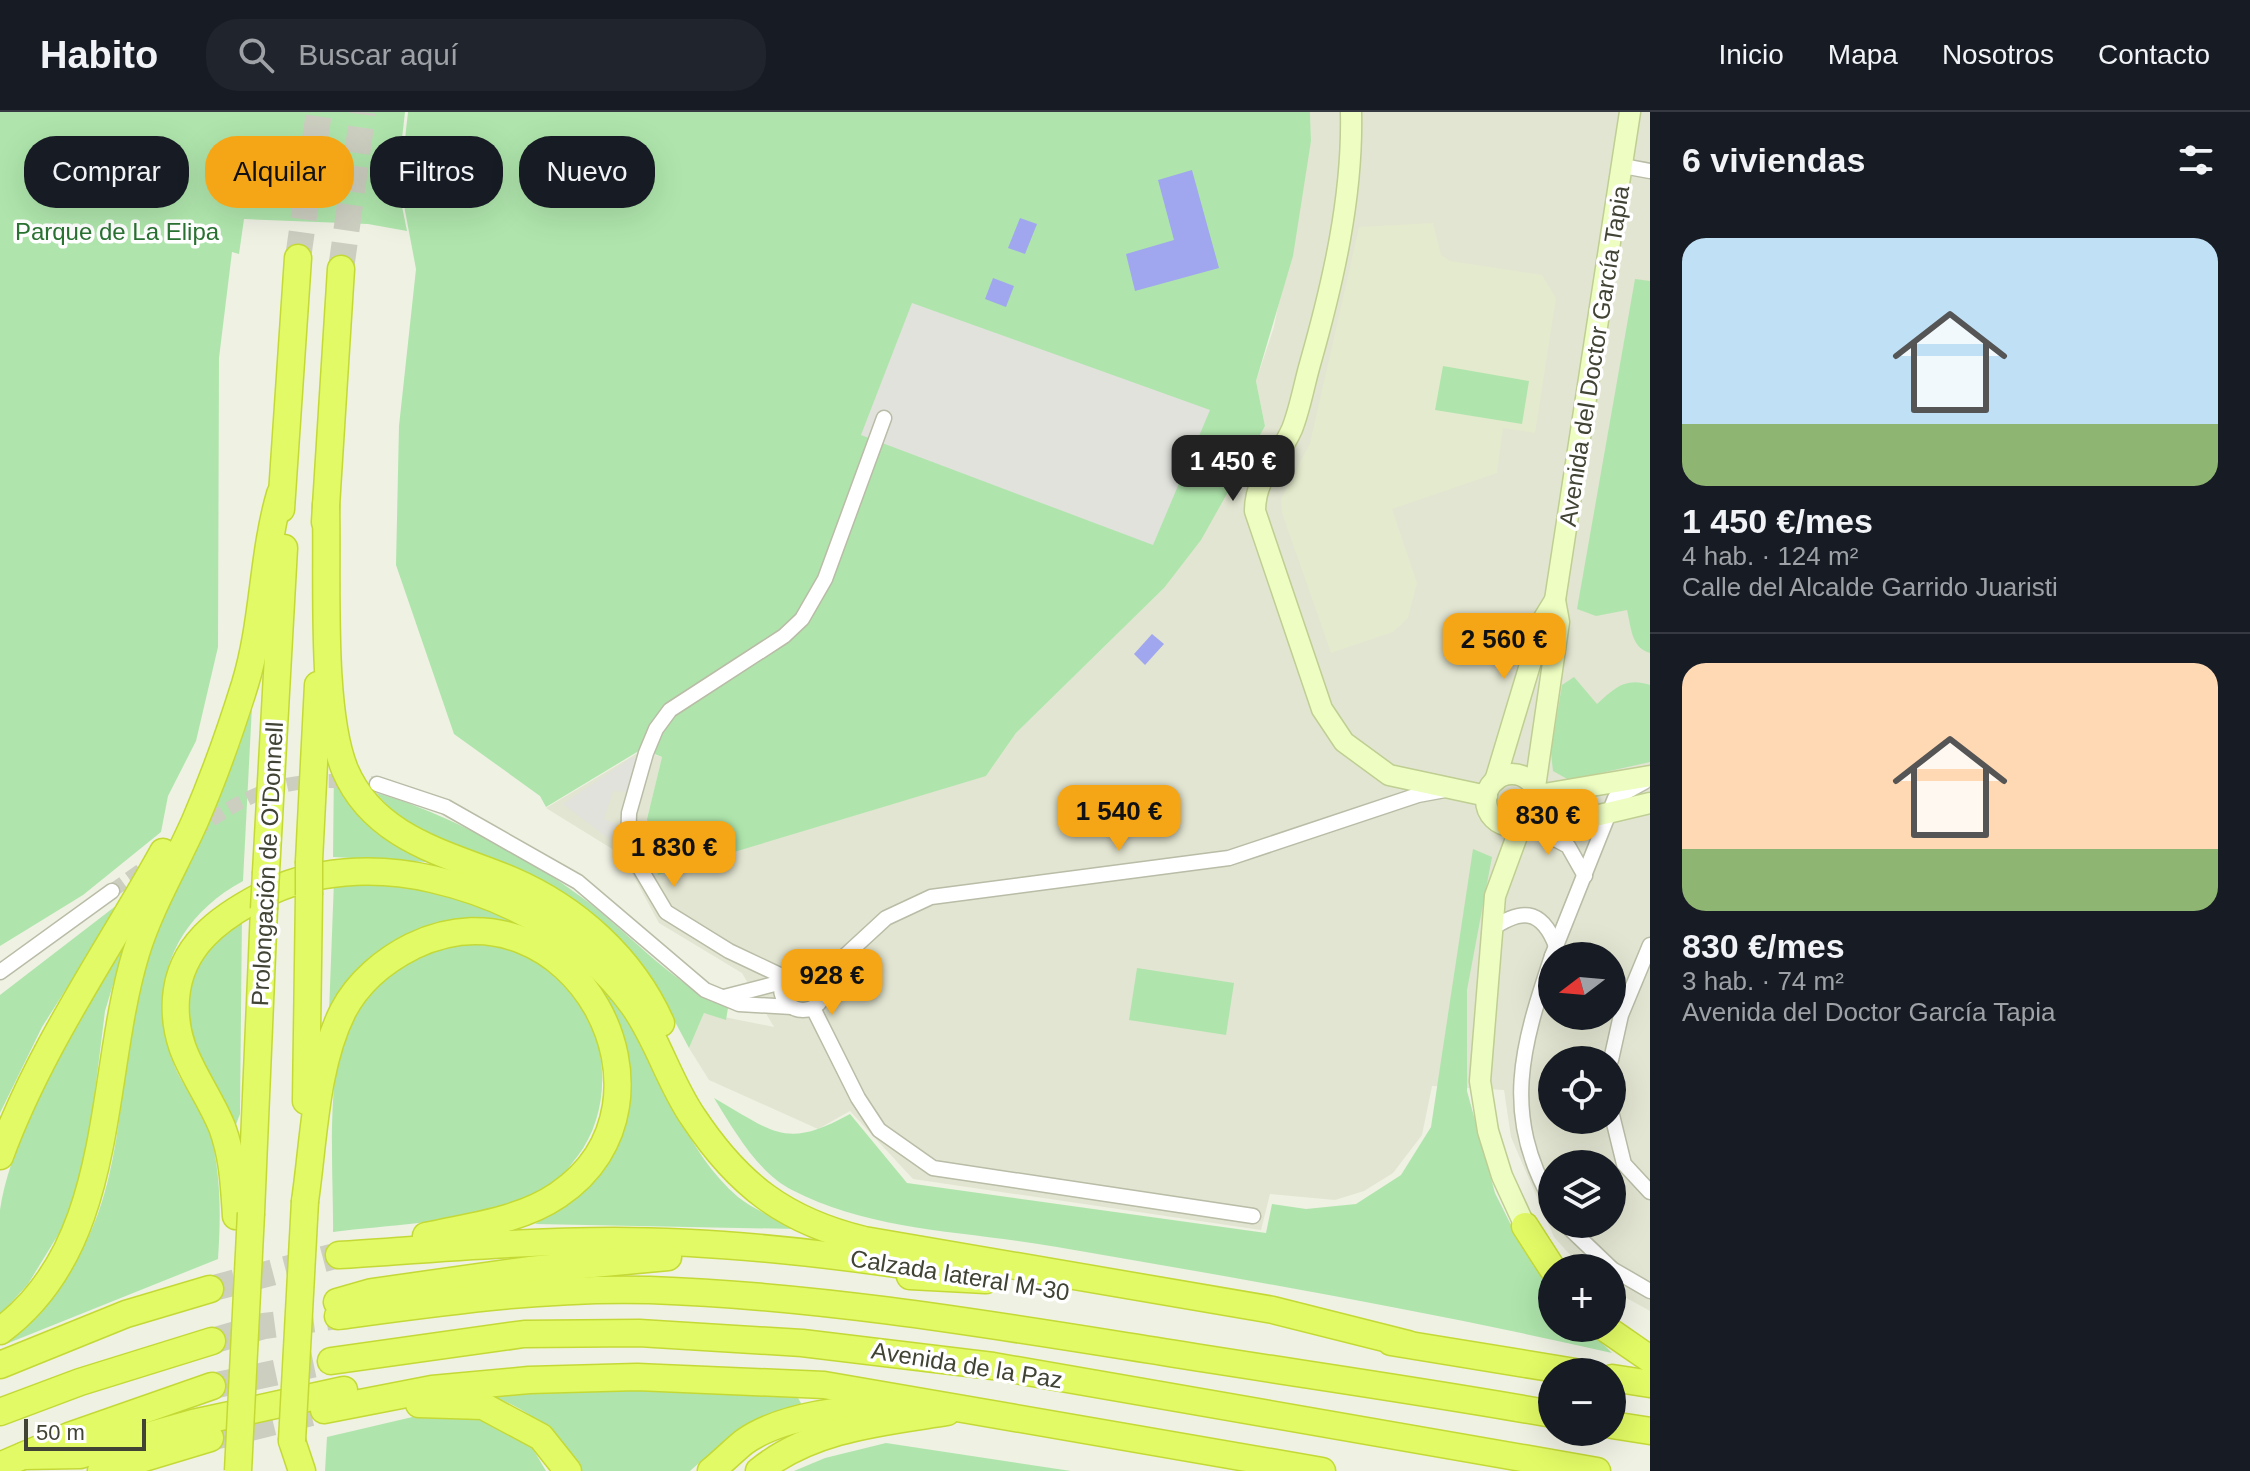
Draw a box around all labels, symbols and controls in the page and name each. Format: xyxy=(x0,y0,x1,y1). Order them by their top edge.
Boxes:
search box xyxy=(206,19,766,91)
icon: search xyxy=(234,33,278,77)
text: Habito xyxy=(40,34,158,76)
text: Buscar aquí xyxy=(298,38,458,71)
text: Inicio xyxy=(1718,39,1784,70)
text: Mapa xyxy=(1828,39,1898,70)
text: Nosotros xyxy=(1942,39,2054,70)
text: Contacto xyxy=(2098,39,2210,70)
chip: Comprar xyxy=(24,136,189,208)
chip: Alquilar xyxy=(205,136,354,208)
chip: Filtros xyxy=(370,136,503,208)
chip: Nuevo xyxy=(519,136,655,208)
icon: filters xyxy=(2174,138,2218,182)
text: 6 viviendas xyxy=(1682,141,1865,179)
street label: Avenida del Doctor García Tapia xyxy=(1554,183,1634,528)
park label: Parque de La Elipa xyxy=(15,218,220,245)
icon: home xyxy=(1878,290,2022,434)
pin: 1 450 € xyxy=(1159,435,1307,503)
text: 1 450 € xyxy=(1190,446,1276,476)
text: 1 450 €/mes xyxy=(1682,502,1873,540)
text: 4 hab. · 124 m² xyxy=(1682,541,1858,571)
text: Calle del Alcalde Garrido Juaristi xyxy=(1682,572,2058,602)
pin: 2 560 € xyxy=(1430,613,1578,681)
text: 2 560 € xyxy=(1461,624,1547,654)
icon: home xyxy=(1878,715,2022,859)
street label: Prolongación de O'Donnell xyxy=(246,721,288,1007)
pin: 1 540 € xyxy=(1045,785,1193,853)
pin: 830 € xyxy=(1492,789,1604,857)
text: 1 540 € xyxy=(1076,796,1162,826)
text: 830 € xyxy=(1515,800,1581,830)
pin: 1 830 € xyxy=(600,821,748,889)
text: 1 830 € xyxy=(631,832,717,862)
text: 830 €/mes xyxy=(1682,927,1845,965)
north arrow xyxy=(1538,942,1626,1030)
map controls xyxy=(1538,942,1626,1446)
pin: 928 € xyxy=(776,949,888,1017)
text: 928 € xyxy=(799,960,865,990)
text: 3 hab. · 74 m² xyxy=(1682,966,1844,996)
text: Avenida del Doctor García Tapia xyxy=(1682,997,2055,1027)
button: locate xyxy=(1538,1046,1626,1134)
button: layers xyxy=(1538,1150,1626,1238)
street label: Calzada lateral M-30 xyxy=(849,1244,1071,1306)
button: + xyxy=(1538,1254,1626,1342)
street label: Avenida de la Paz xyxy=(870,1337,1064,1393)
button: − xyxy=(1538,1358,1626,1446)
scale bar xyxy=(24,1415,146,1451)
text: 50 m xyxy=(36,1420,85,1445)

